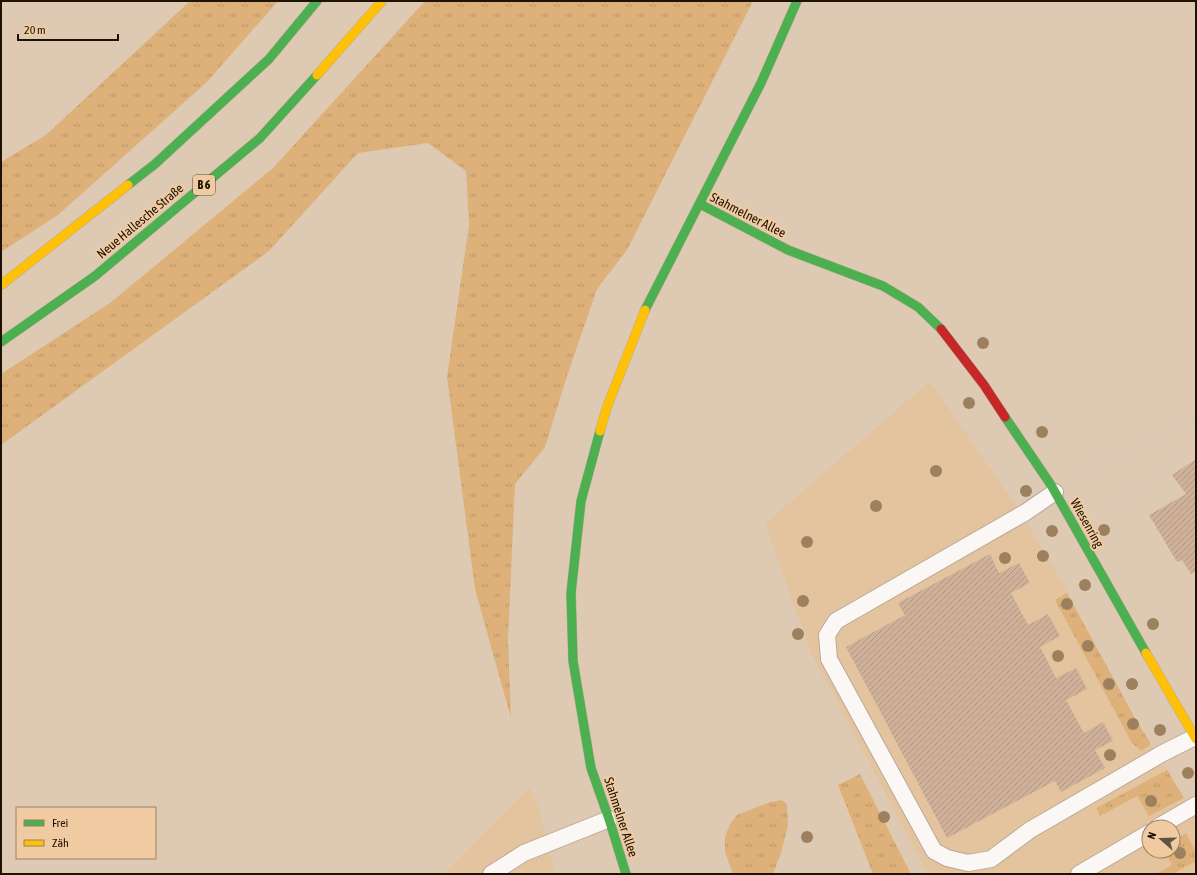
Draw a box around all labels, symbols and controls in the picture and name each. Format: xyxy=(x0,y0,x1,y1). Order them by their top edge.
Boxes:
scale bar xyxy=(18,16,118,42)
text: 20 m xyxy=(24,23,46,37)
road number: B 6 xyxy=(193,175,215,195)
street label: Neue Hallesche Straße xyxy=(94,180,186,261)
street label: Stahmelner Allee xyxy=(708,189,788,241)
street label: Wiesenring xyxy=(1067,496,1107,551)
street label: Stahmelner Allee xyxy=(601,775,641,859)
legend xyxy=(16,807,156,859)
text: Frei xyxy=(52,816,68,830)
north arrow xyxy=(1141,819,1181,859)
text: N xyxy=(1145,830,1158,841)
text: Zäh xyxy=(52,836,69,850)

